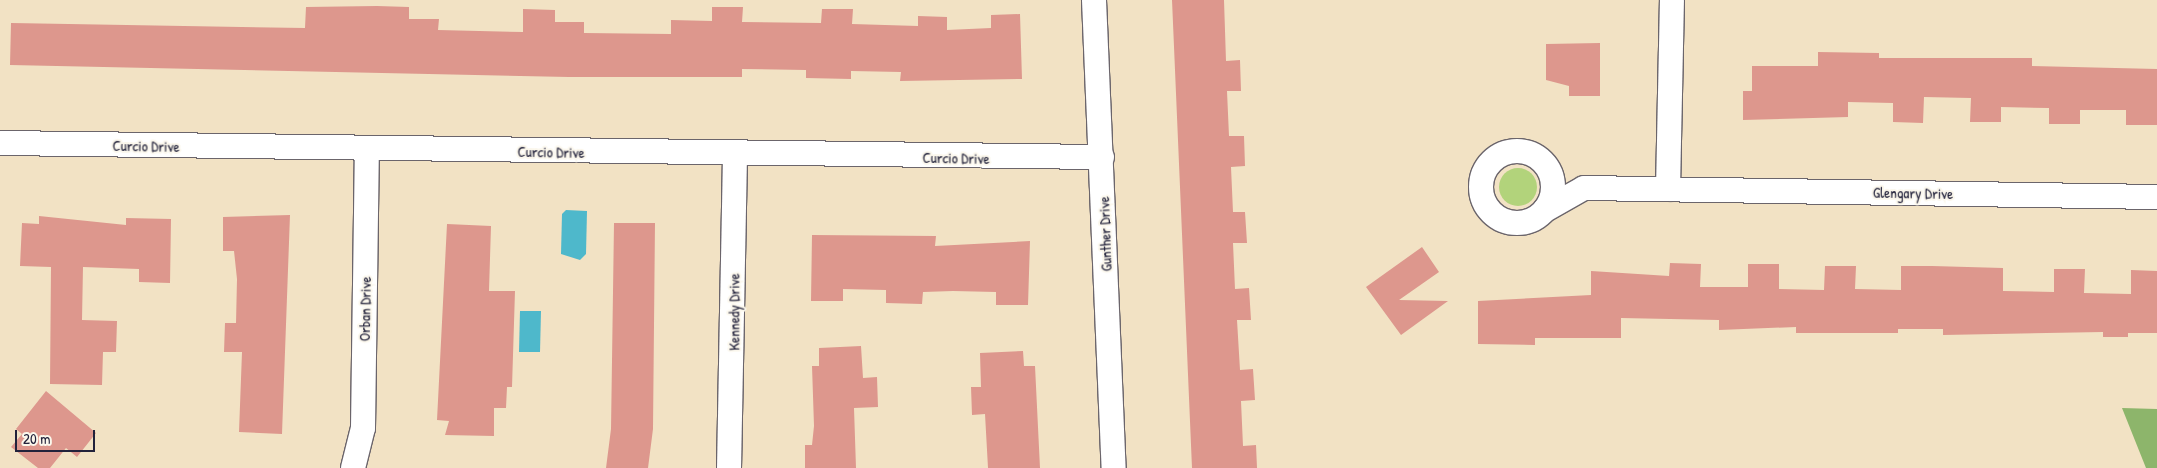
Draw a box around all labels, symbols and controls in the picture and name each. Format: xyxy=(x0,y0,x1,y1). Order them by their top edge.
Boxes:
street label: Curcio Drive xyxy=(112,136,180,156)
street label: Curcio Drive xyxy=(517,142,585,162)
street label: Curcio Drive xyxy=(922,148,990,168)
street label: Glengary Drive xyxy=(1873,183,1953,203)
street label: Gunther Drive xyxy=(1095,196,1115,272)
street label: Kennedy Drive xyxy=(725,273,743,351)
street label: Orban Drive xyxy=(355,277,375,341)
scale bar xyxy=(18,420,98,452)
text: 20 m xyxy=(23,428,50,449)

